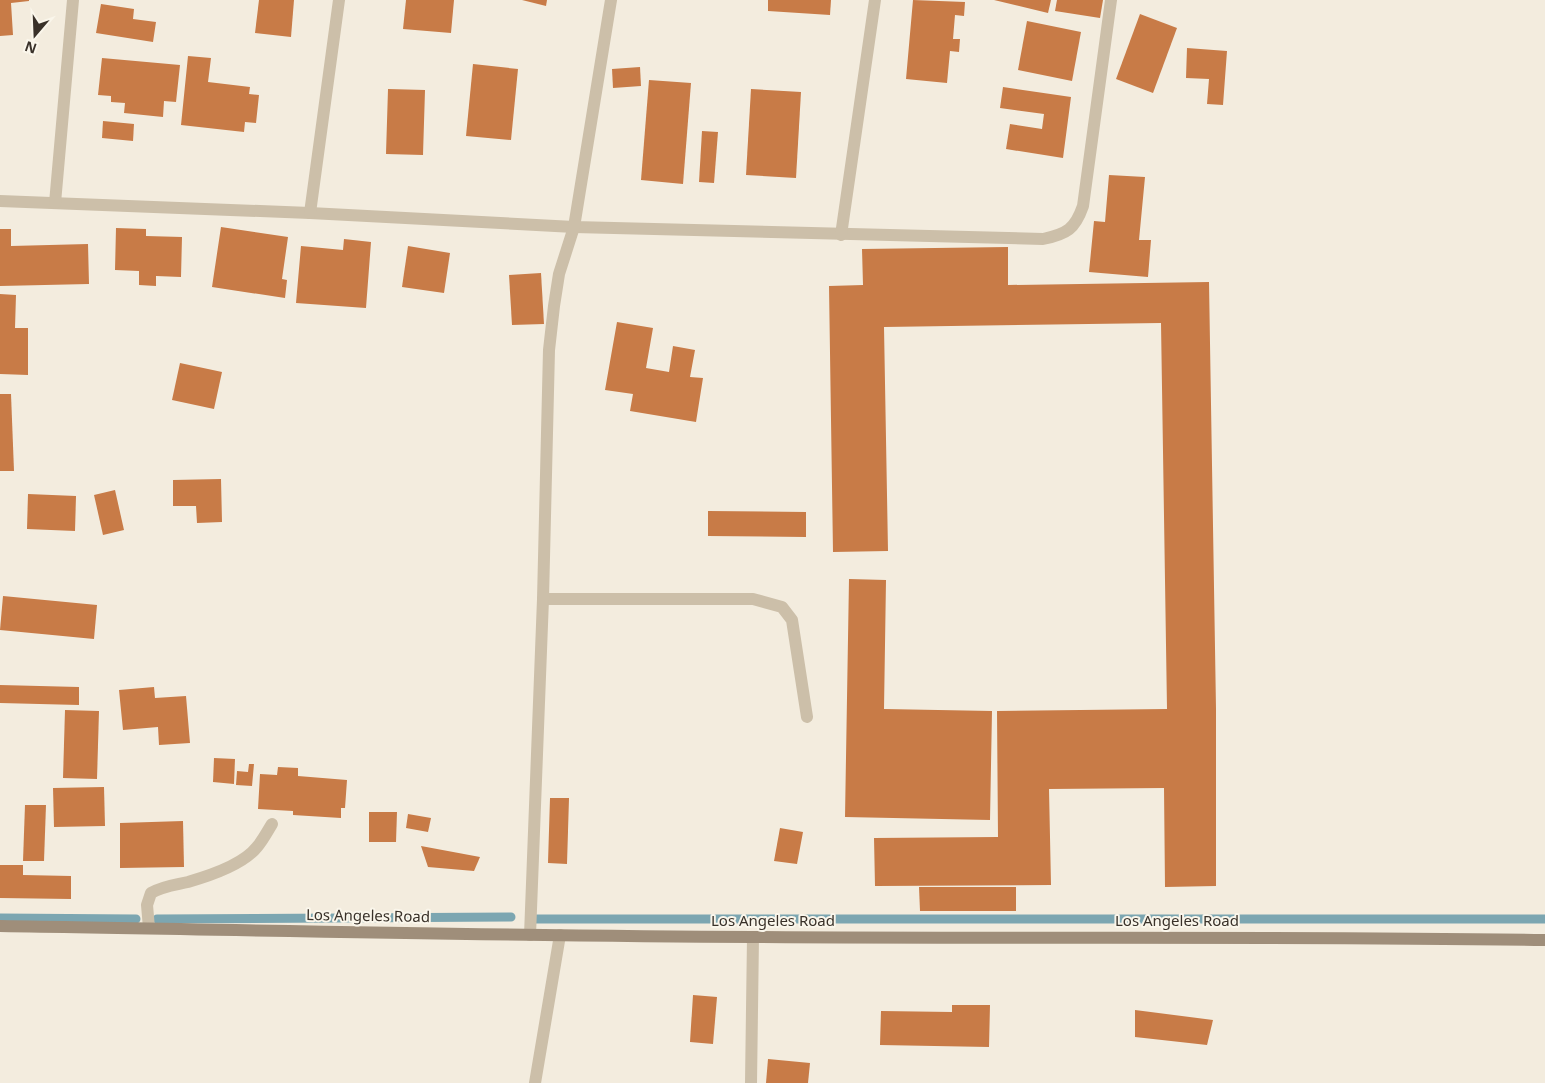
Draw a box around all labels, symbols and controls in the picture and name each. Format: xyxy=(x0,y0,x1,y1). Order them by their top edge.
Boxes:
north arrow xyxy=(10,10,60,60)
text: N xyxy=(22,37,39,59)
street label: Los Angeles Road xyxy=(306,904,430,926)
street label: Los Angeles Road xyxy=(711,910,835,930)
street label: Los Angeles Road xyxy=(1115,910,1239,930)

